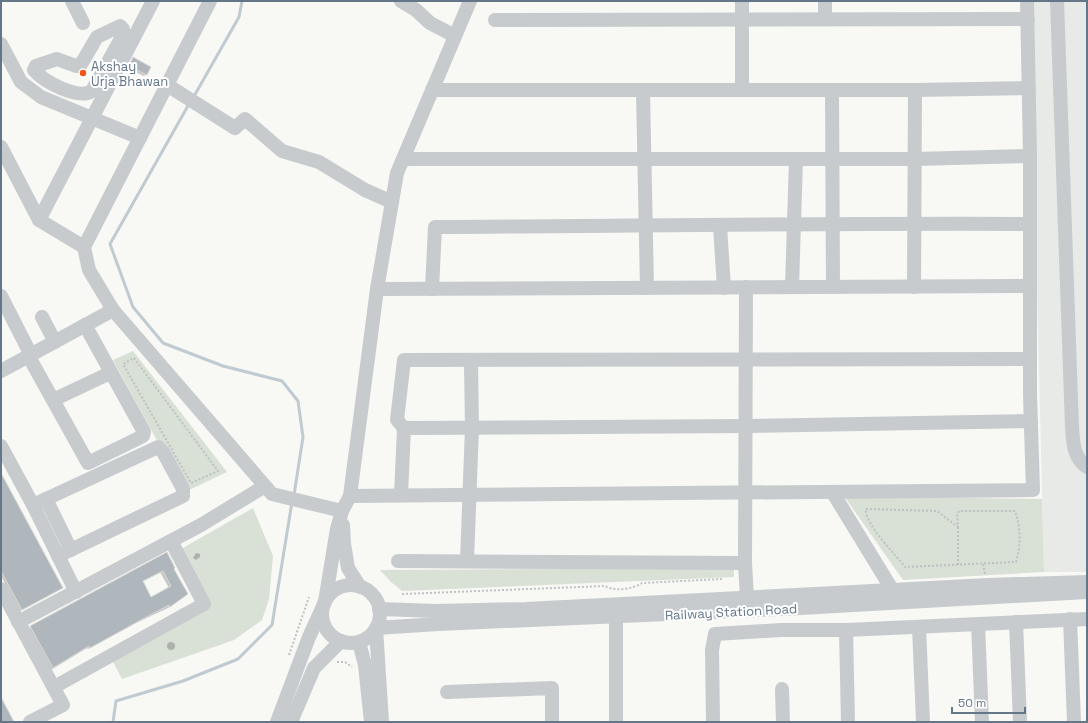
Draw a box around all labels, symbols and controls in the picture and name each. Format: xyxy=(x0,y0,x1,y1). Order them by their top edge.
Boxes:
place label: Akshay Urja Bhawan xyxy=(91,58,168,90)
marker: Akshay Urja Bhawan xyxy=(78,68,88,78)
street label: Railway Station Road xyxy=(664,600,798,624)
scale bar xyxy=(952,689,1025,715)
text: 50 m xyxy=(958,695,986,711)

